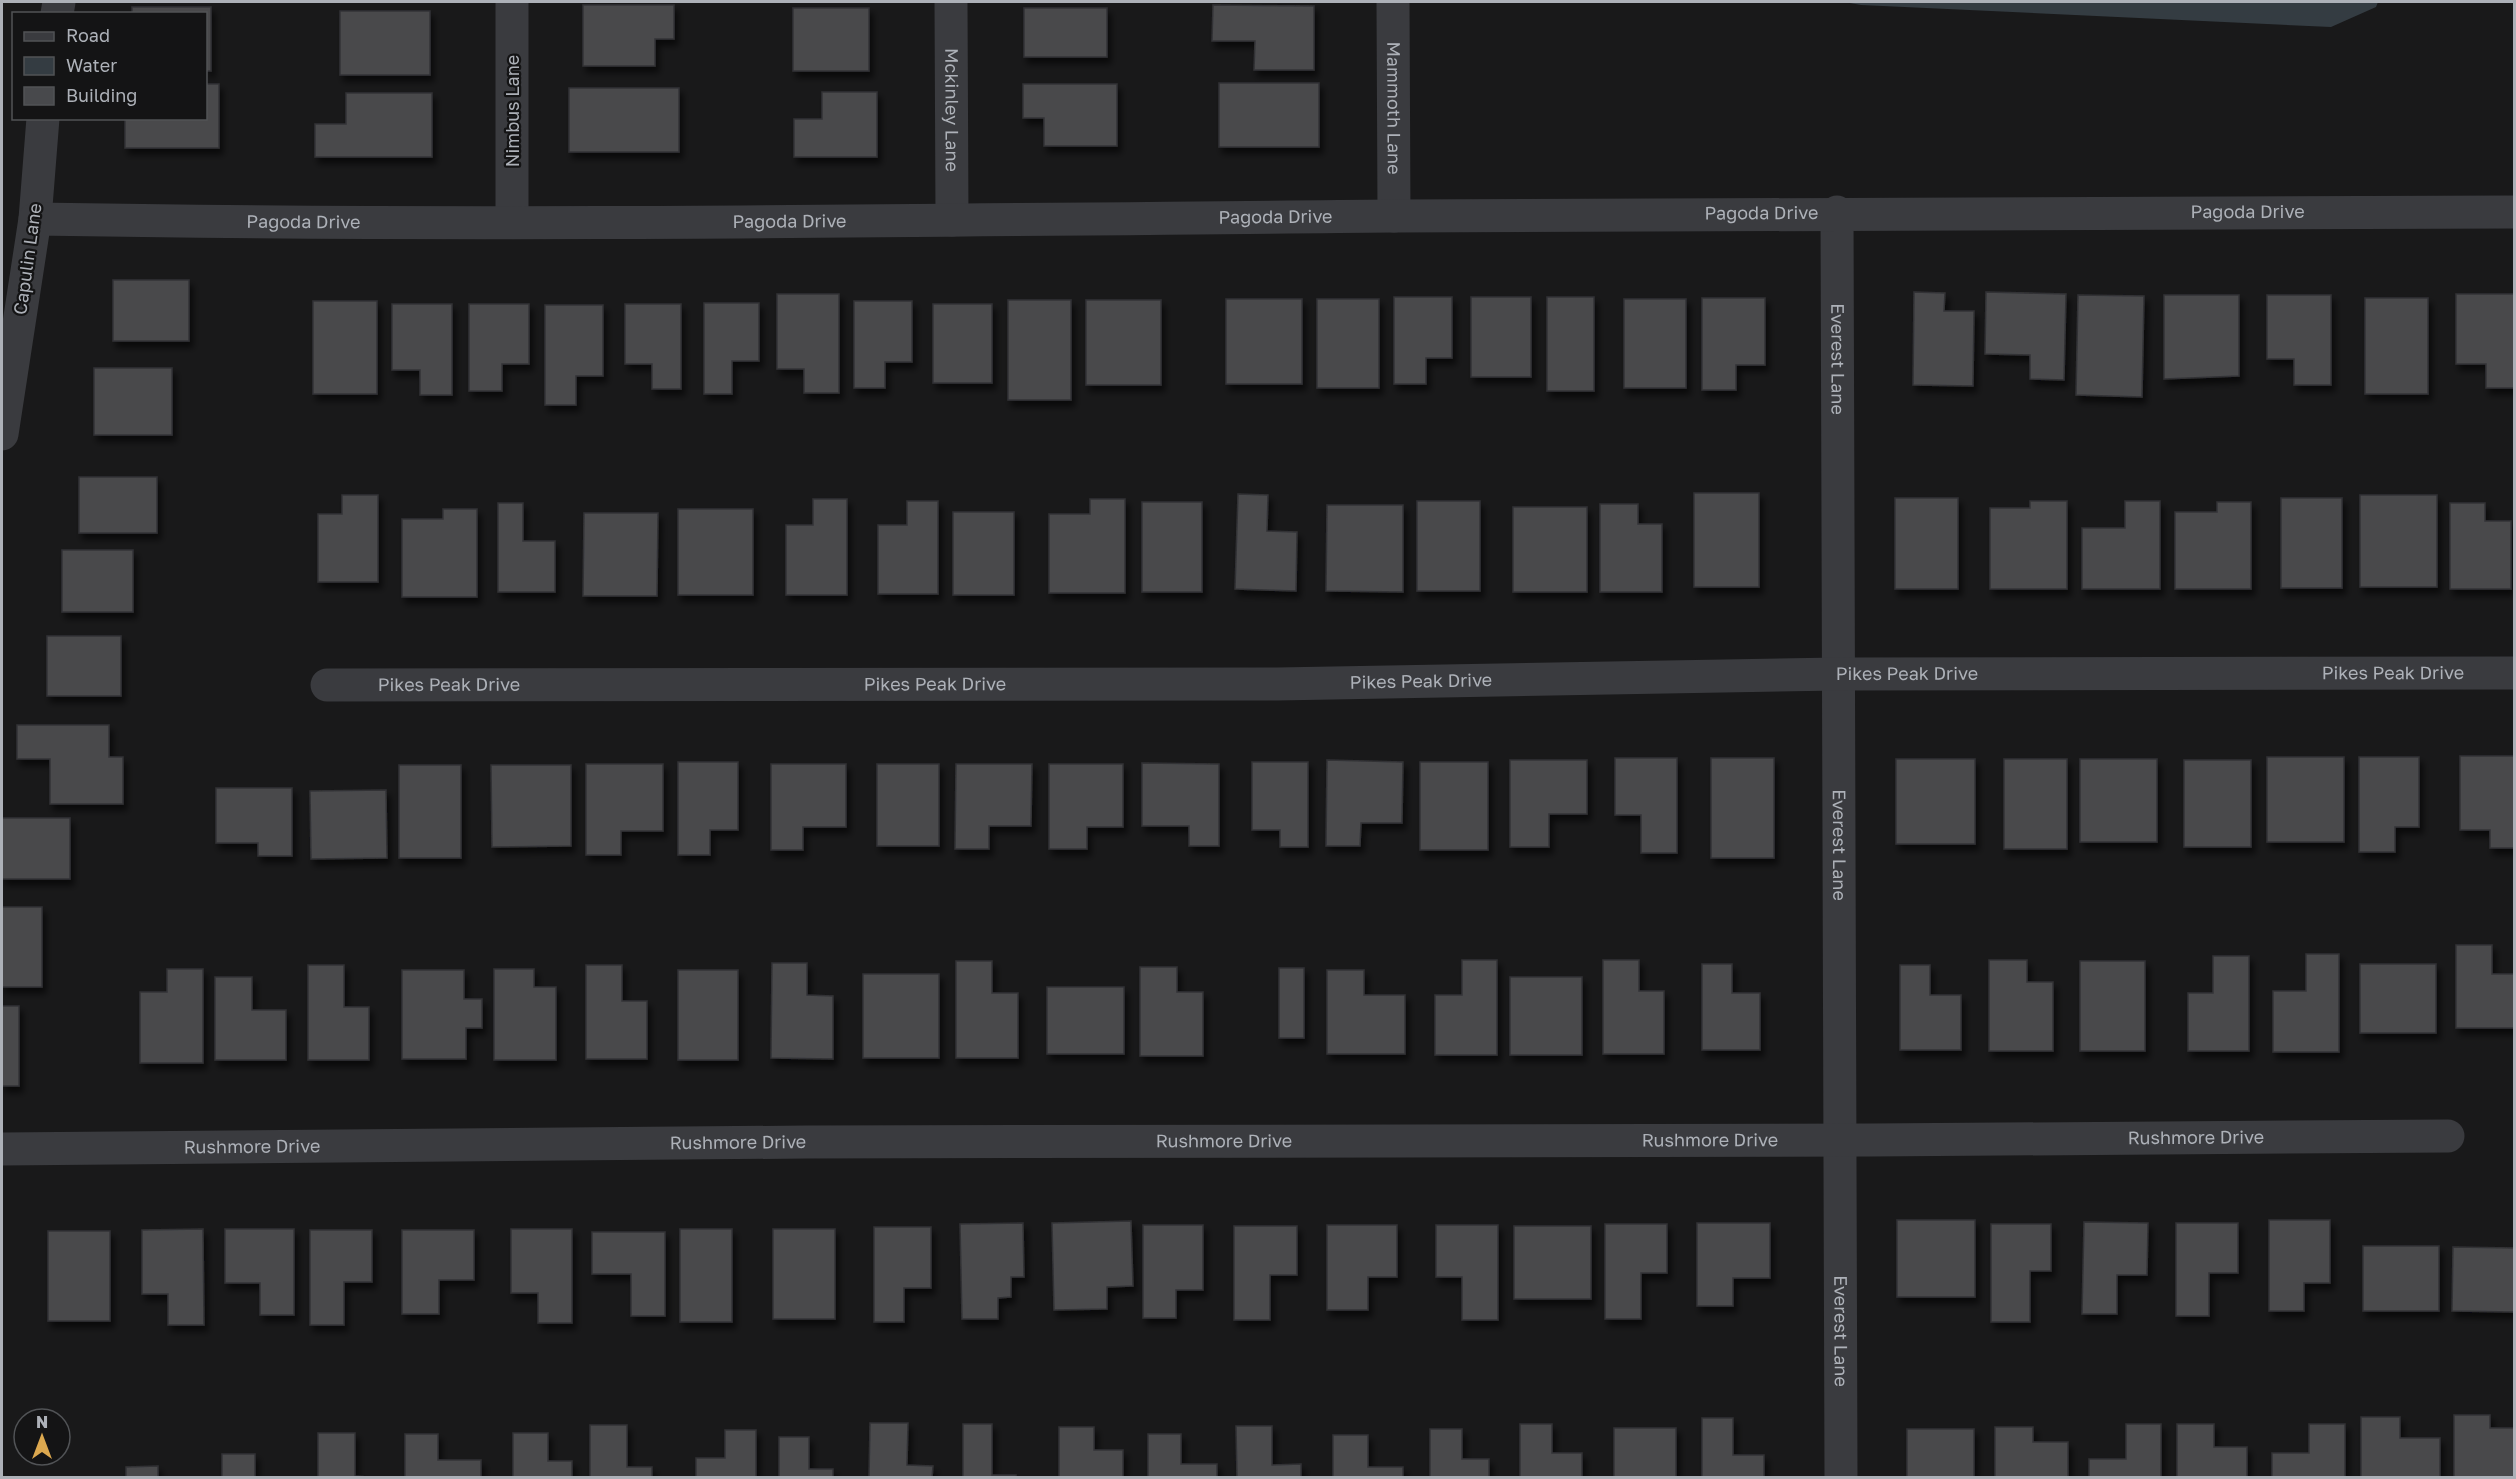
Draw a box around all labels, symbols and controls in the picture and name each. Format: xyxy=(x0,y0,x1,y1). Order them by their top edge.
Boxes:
legend xyxy=(12,12,207,120)
text: Road xyxy=(66,24,110,46)
street label: Mammoth Lane xyxy=(1383,41,1406,175)
street label: Mckinley Lane xyxy=(941,48,964,172)
text: Water xyxy=(66,54,117,76)
street label: Nimbus Lane xyxy=(501,55,523,167)
text: Building xyxy=(66,84,137,106)
street label: Pagoda Drive xyxy=(2191,200,2305,222)
street label: Pagoda Drive xyxy=(1704,201,1819,224)
street label: Capulin Lane xyxy=(8,202,46,316)
street label: Pagoda Drive xyxy=(1218,205,1333,228)
street label: Pagoda Drive xyxy=(732,209,847,232)
street label: Pagoda Drive xyxy=(246,210,361,232)
street label: Everest Lane xyxy=(1827,303,1850,415)
street label: Pikes Peak Drive xyxy=(2322,661,2464,683)
street label: Pikes Peak Drive xyxy=(1836,662,1978,684)
street label: Pikes Peak Drive xyxy=(1350,668,1492,693)
street label: Pikes Peak Drive xyxy=(864,672,1006,694)
street label: Pikes Peak Drive xyxy=(378,673,520,695)
street label: Everest Lane xyxy=(1829,789,1851,901)
street label: Rushmore Drive xyxy=(2128,1125,2264,1148)
street label: Rushmore Drive xyxy=(1642,1128,1778,1150)
street label: Rushmore Drive xyxy=(1156,1129,1292,1151)
street label: Rushmore Drive xyxy=(670,1130,806,1153)
street label: Rushmore Drive xyxy=(184,1134,320,1157)
street label: Everest Lane xyxy=(1830,1275,1853,1387)
north arrow xyxy=(12,1407,72,1467)
text: N xyxy=(36,1412,48,1432)

